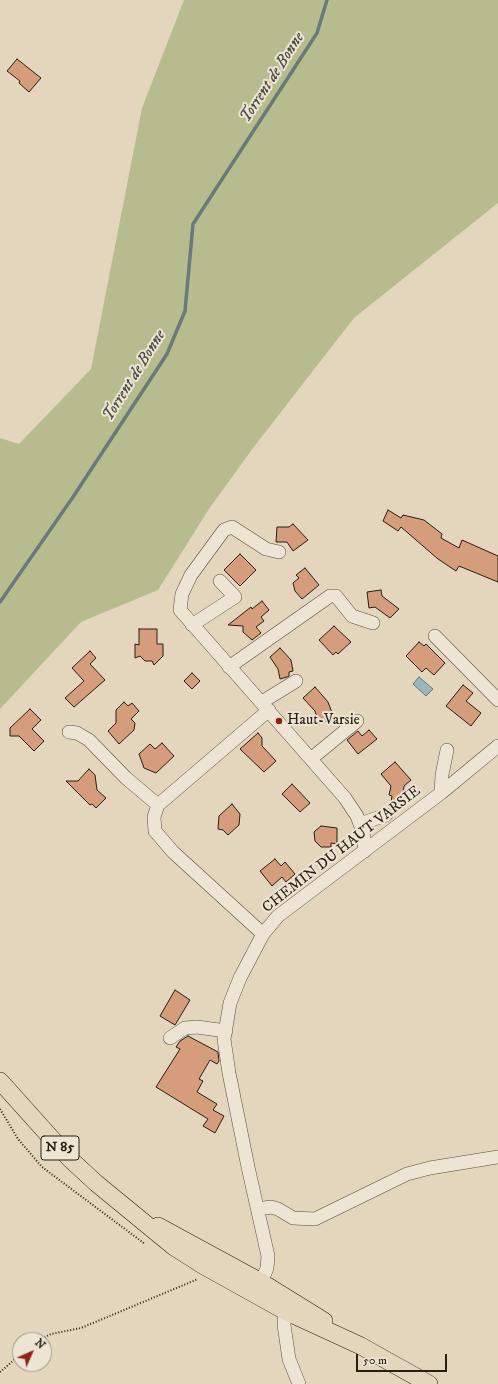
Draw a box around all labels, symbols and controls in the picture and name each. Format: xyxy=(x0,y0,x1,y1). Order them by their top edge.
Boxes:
water label: Torrent de Bonne xyxy=(237,29,309,127)
water label: Torrent de Bonne xyxy=(99,327,171,425)
place label: Haut-Varsie xyxy=(287,712,360,730)
marker: Haut-Varsie xyxy=(274,716,284,726)
street label: CHEMIN DU HAUT VARSIE xyxy=(259,783,425,917)
road number: N 85 xyxy=(41,1136,79,1160)
north arrow xyxy=(12,1332,52,1372)
text: N xyxy=(32,1336,48,1352)
scale bar xyxy=(358,1346,449,1372)
text: 50 m xyxy=(363,1353,387,1368)

